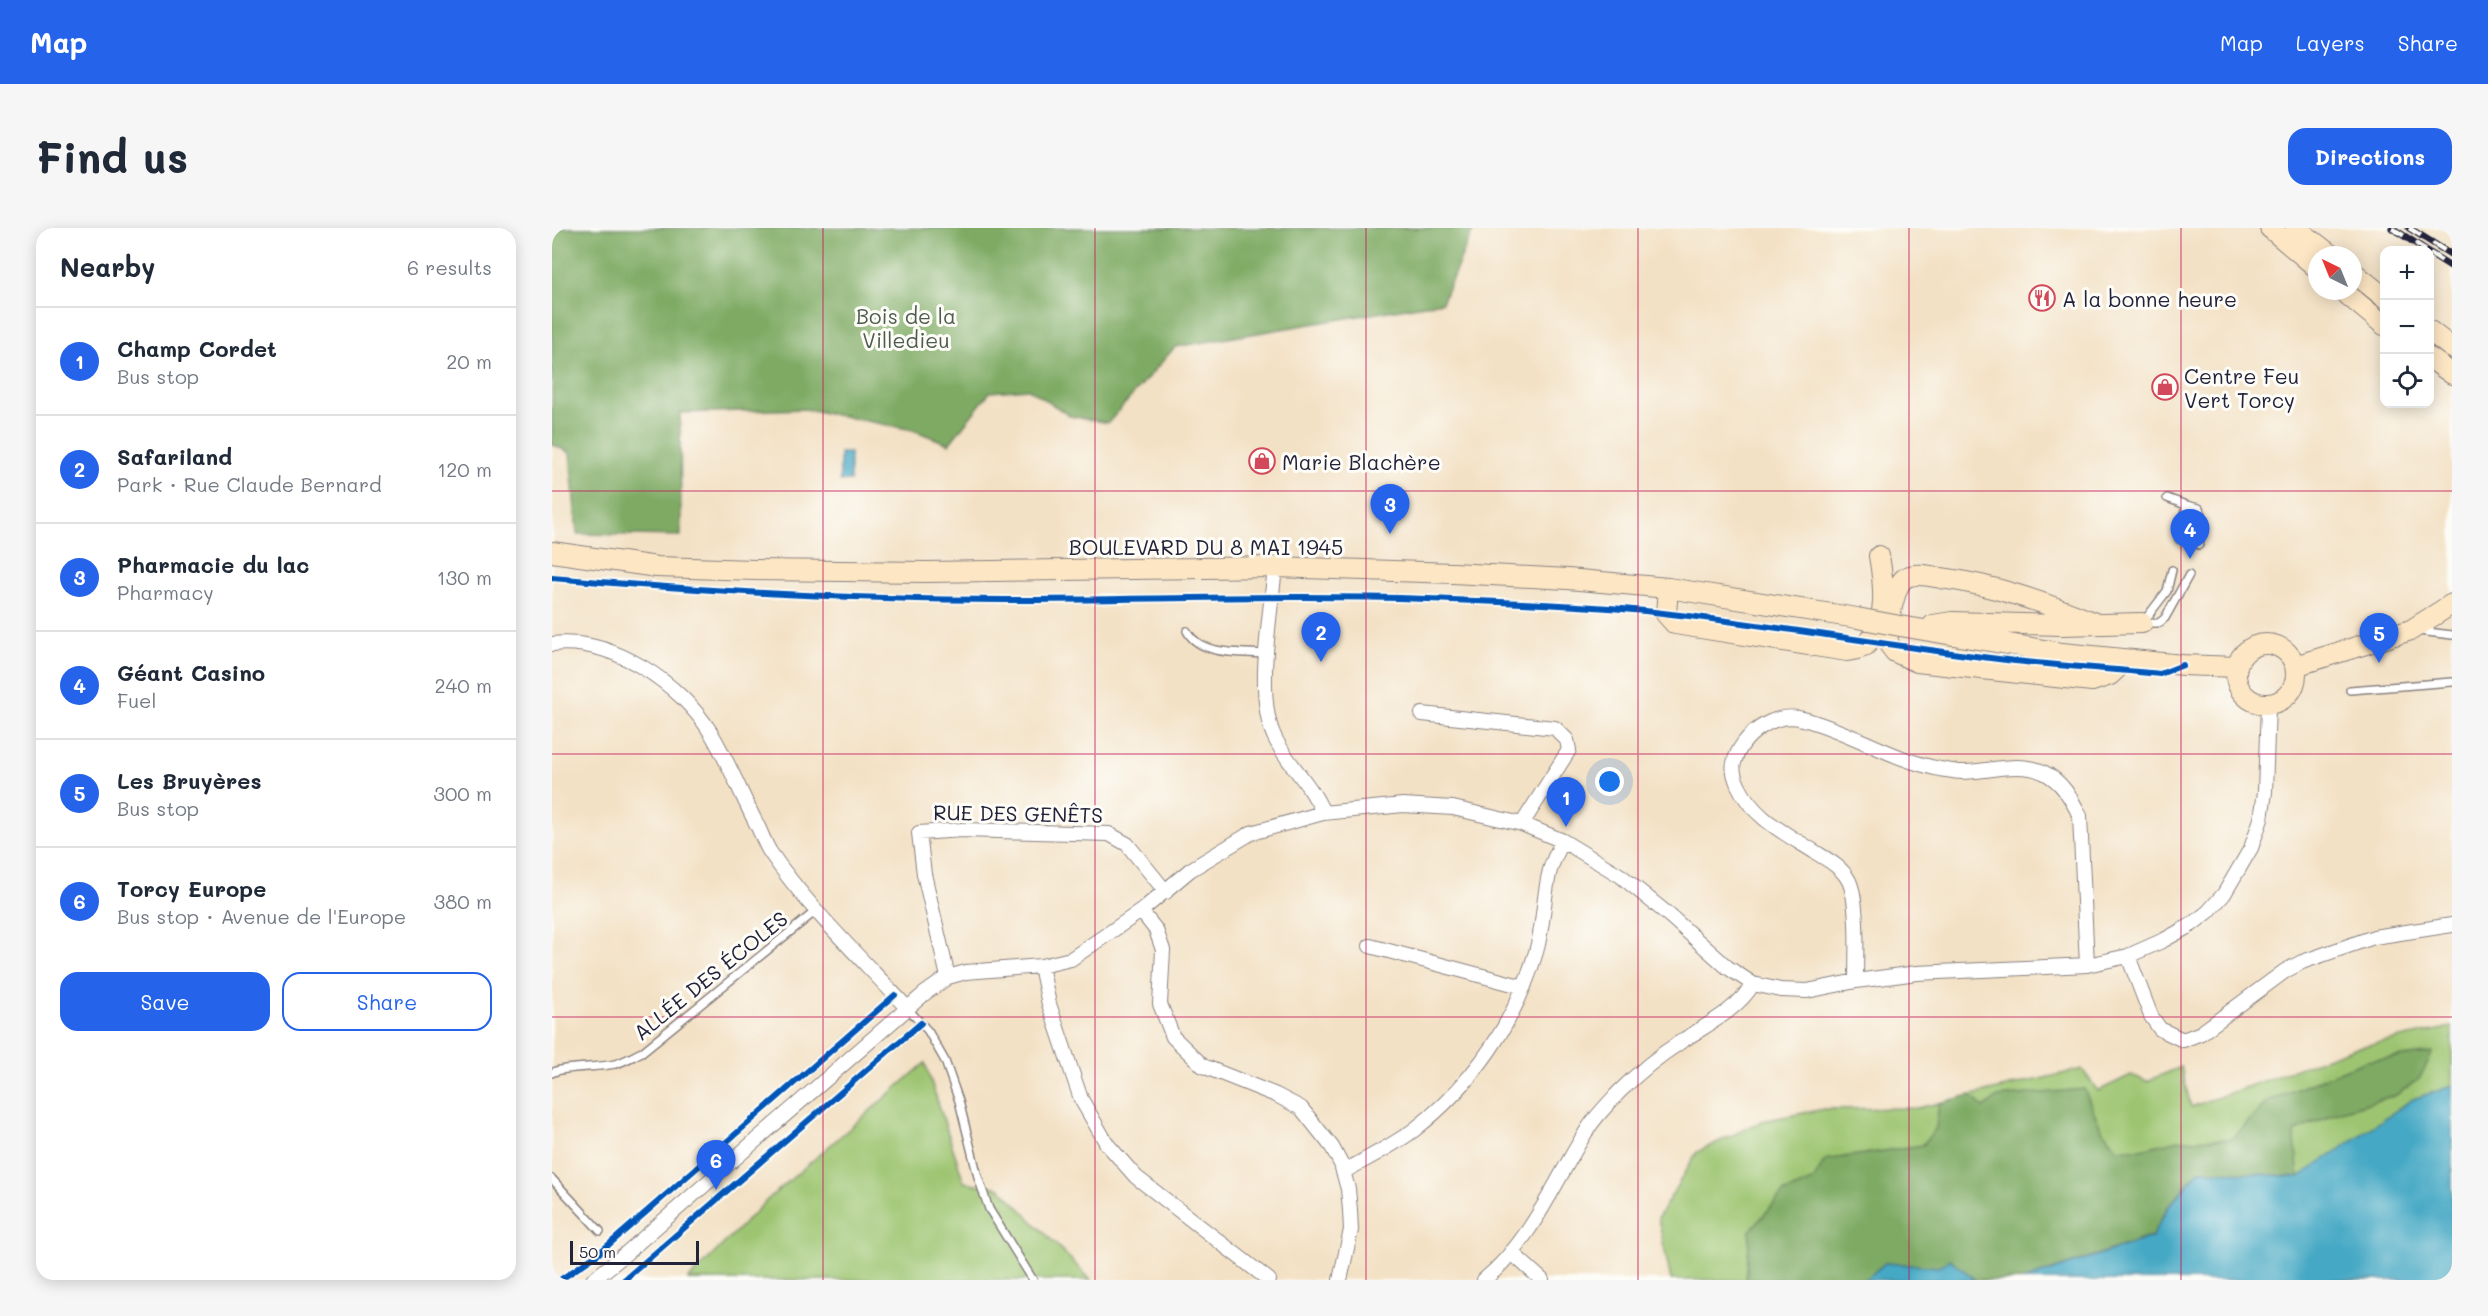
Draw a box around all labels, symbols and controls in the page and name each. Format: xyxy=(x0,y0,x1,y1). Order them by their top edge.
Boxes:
text: Map xyxy=(30,24,87,60)
text: Map xyxy=(2220,29,2263,56)
text: Layers xyxy=(2296,29,2365,56)
text: Share xyxy=(2398,29,2458,56)
button: Directions xyxy=(2288,128,2452,185)
text: Find us xyxy=(36,129,188,184)
north arrow xyxy=(2308,246,2362,300)
map controls xyxy=(2380,246,2434,408)
button: + xyxy=(2380,246,2434,300)
text: Nearby xyxy=(60,250,155,284)
text: 6 results xyxy=(407,254,492,280)
restaurant icon: A la bonne heure xyxy=(2027,283,2057,313)
place label: A la bonne heure xyxy=(2062,285,2237,312)
button: − xyxy=(2380,300,2434,354)
park label: Bois de la Villedieu xyxy=(856,302,956,353)
text: Champ Cordet xyxy=(117,334,277,363)
text: 1 xyxy=(75,348,84,374)
text: 20 m xyxy=(446,348,492,374)
button: locate xyxy=(2380,354,2434,408)
place label: Centre Feu Vert Torcy xyxy=(2184,362,2299,413)
text: Bus stop xyxy=(117,363,199,389)
shop icon: Centre Feu Vert Torcy xyxy=(2150,372,2180,402)
text: Safariland xyxy=(117,442,232,471)
shop icon: Marie Blachère xyxy=(1247,446,1277,476)
place label: Marie Blachère xyxy=(1282,448,1441,475)
text: 2 xyxy=(74,456,85,482)
text: 120 m xyxy=(437,456,492,482)
text: Park · Rue Claude Bernard xyxy=(117,471,382,497)
pin: 3 xyxy=(1370,484,1410,534)
pin: 4 xyxy=(2170,510,2210,559)
street label: BOULEVARD DU 8 MAI 1945 xyxy=(1069,533,1343,560)
text: Pharmacie du lac xyxy=(117,550,309,579)
text: 3 xyxy=(74,564,86,590)
text: 130 m xyxy=(437,564,492,590)
text: Pharmacy xyxy=(117,579,214,605)
pin: 2 xyxy=(1302,612,1340,662)
pin: 5 xyxy=(2360,614,2398,663)
text: Géant Casino xyxy=(117,658,265,687)
text: 4 xyxy=(73,672,86,698)
text: 240 m xyxy=(434,672,492,698)
text: Fuel xyxy=(117,687,157,713)
text: Les Bruyères xyxy=(117,766,261,795)
your location xyxy=(1595,767,1624,796)
pin: 1 xyxy=(1546,778,1586,827)
text: 5 xyxy=(74,780,85,806)
text: 300 m xyxy=(433,780,492,806)
text: Bus stop xyxy=(117,795,199,821)
street label: RUE DES GENÊTS xyxy=(933,798,1103,828)
text: Torcy Europe xyxy=(117,874,266,903)
text: 6 xyxy=(73,888,86,914)
text: 380 m xyxy=(434,888,492,914)
text: Bus stop · Avenue de l'Europe xyxy=(117,903,406,929)
street label: ALLÉE DES ÉCOLES xyxy=(627,904,793,1046)
button: Save xyxy=(60,972,270,1031)
button: Share xyxy=(282,972,492,1031)
pin: 6 xyxy=(696,1140,736,1190)
scale bar xyxy=(570,1238,699,1266)
text: 50 m xyxy=(579,1241,616,1262)

